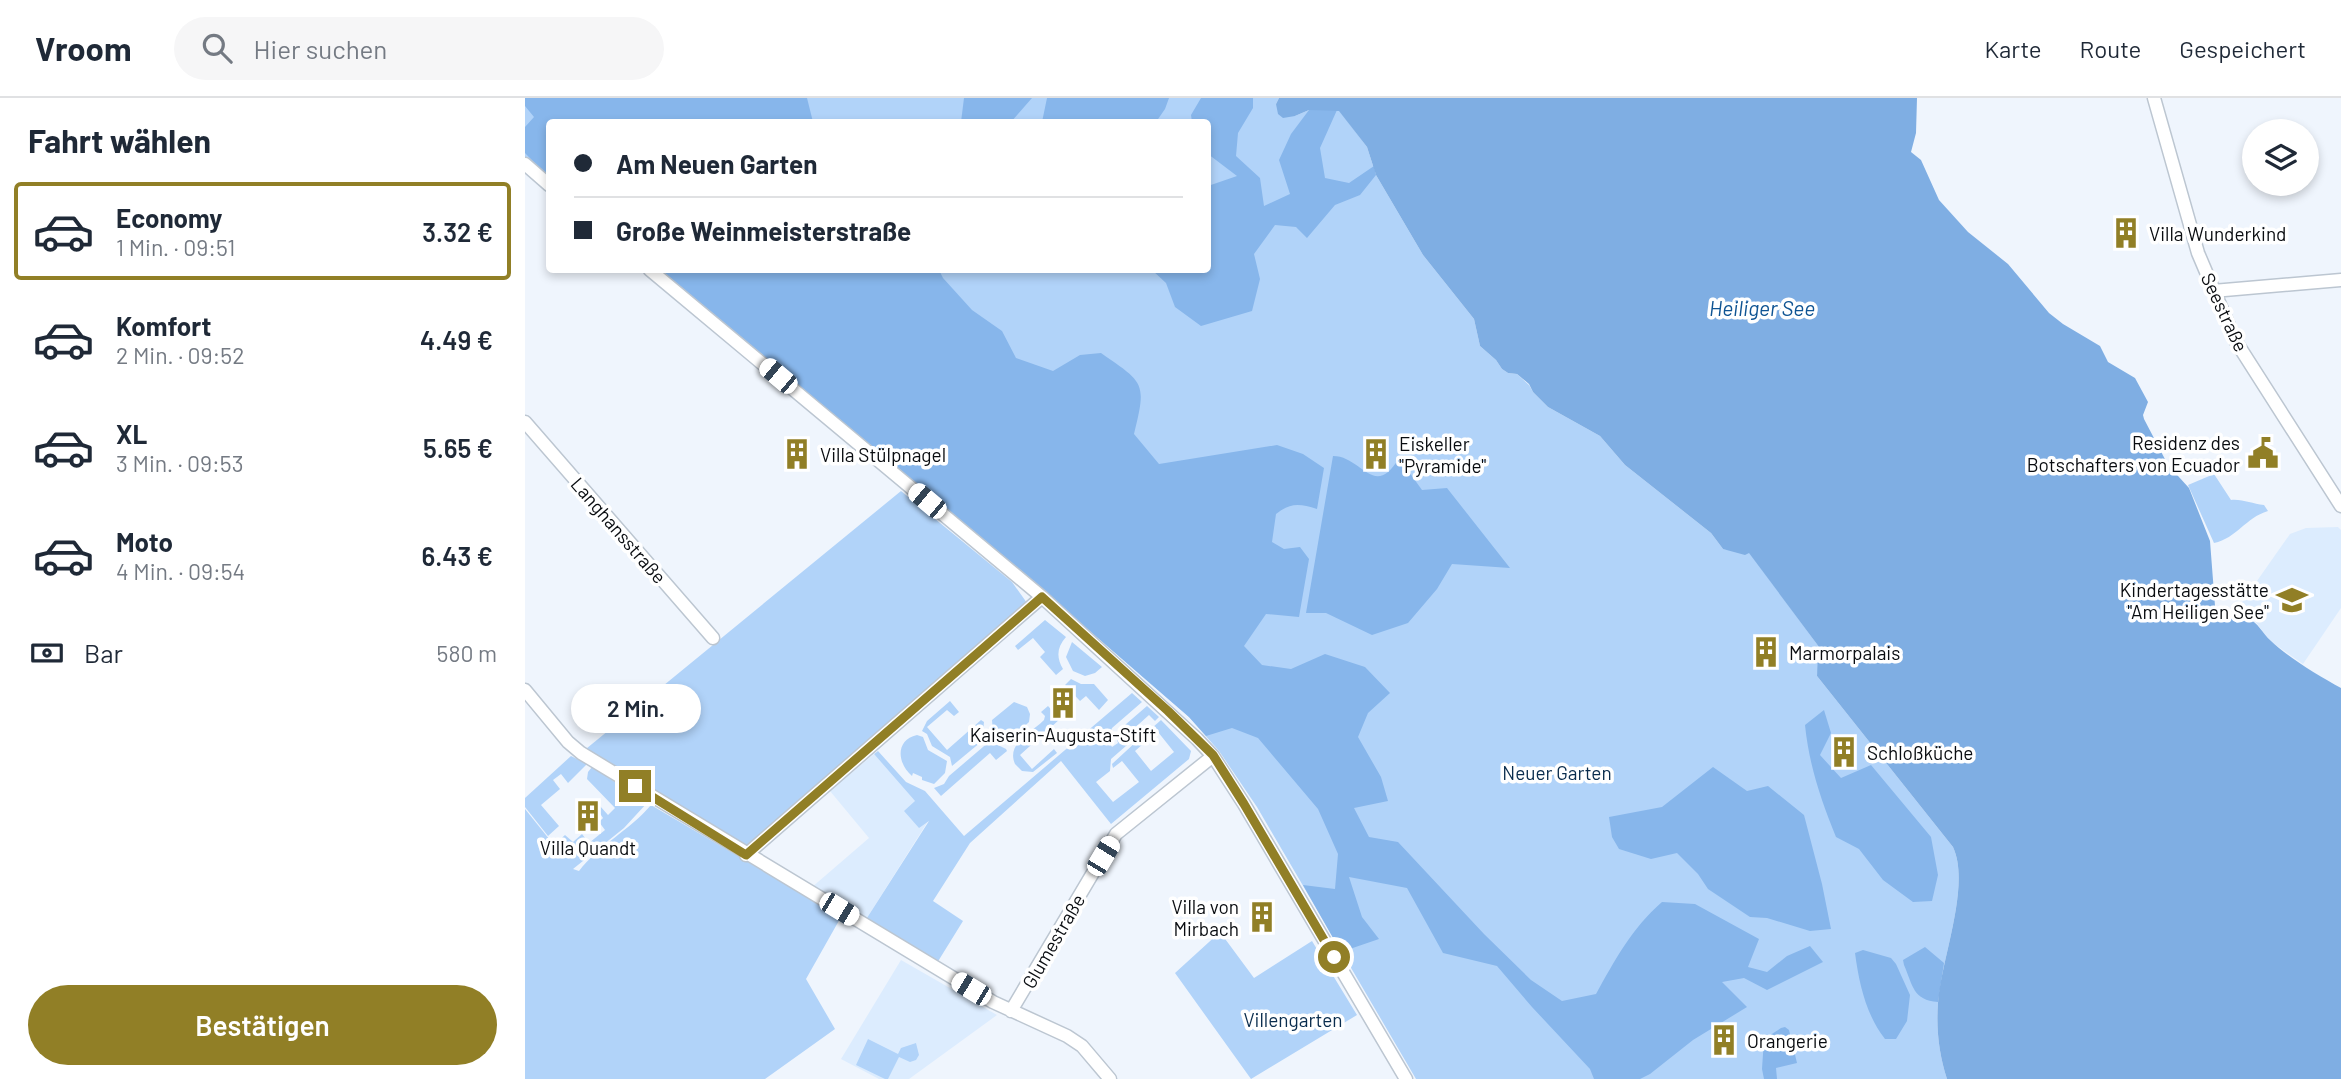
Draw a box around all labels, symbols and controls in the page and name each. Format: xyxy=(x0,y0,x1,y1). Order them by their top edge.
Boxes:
search box xyxy=(174,17,664,80)
text: Vroom xyxy=(35,28,132,68)
icon: search xyxy=(198,29,236,67)
text: Hier suchen xyxy=(254,33,387,64)
text: Karte xyxy=(1984,34,2042,63)
text: Route xyxy=(2080,34,2141,63)
text: Gespeichert xyxy=(2179,34,2306,63)
map controls xyxy=(2242,119,2319,196)
button: layers xyxy=(2242,119,2319,196)
text: Fahrt wählen xyxy=(28,121,211,159)
text: Am Neuen Garten xyxy=(616,148,817,179)
icon: car xyxy=(32,200,95,263)
text: Economy xyxy=(116,202,222,233)
text: Große Weinmeisterstraße xyxy=(616,215,911,246)
text: 3.32 € xyxy=(422,216,493,247)
building icon: Villa Wunderkind xyxy=(2109,216,2143,250)
place label: Villa Wunderkind xyxy=(2149,222,2286,245)
text: 1 Min. · 09:51 xyxy=(116,233,235,261)
street label: Seestraße xyxy=(2197,269,2253,355)
water label: Heiliger See xyxy=(1709,295,1815,320)
icon: car xyxy=(32,308,95,371)
text: Komfort xyxy=(116,310,211,341)
text: 4.49 € xyxy=(420,324,493,355)
text: 2 Min. · 09:52 xyxy=(116,341,245,369)
car xyxy=(756,354,801,398)
icon: car xyxy=(32,416,95,479)
text: XL xyxy=(116,418,147,449)
place label: Residenz des Botschafters von Ecuador xyxy=(2027,431,2240,476)
text: 5.65 € xyxy=(423,432,493,463)
place label: Eiskeller "Pyramide" xyxy=(1399,432,1486,477)
public building icon: Residenz des Botschafters von Ecuador xyxy=(2246,436,2280,470)
building icon: Villa Stülpnagel xyxy=(780,437,814,471)
building icon: Eiskeller "Pyramide" xyxy=(1359,437,1393,471)
place label: Villa Stülpnagel xyxy=(820,443,946,466)
text: 3 Min. · 09:53 xyxy=(116,449,244,477)
street label: Langhansstraße xyxy=(567,472,671,588)
car xyxy=(905,479,950,523)
icon: car xyxy=(32,524,95,587)
text: Moto xyxy=(116,526,173,557)
text: 6.43 € xyxy=(421,540,493,571)
text: 4 Min. · 09:54 xyxy=(116,557,245,585)
place label: Kindertagesstätte "Am Heiligen See" xyxy=(2120,578,2269,623)
school or university icon: Kindertagesstätte "Am Heiligen See" xyxy=(2275,583,2309,617)
icon: cash xyxy=(28,634,66,672)
building icon: Marmorpalais xyxy=(1749,635,1783,669)
text: Bar xyxy=(84,637,123,668)
text: 580 m xyxy=(437,639,497,667)
place label: Marmorpalais xyxy=(1789,641,1900,664)
callout: 2 Min. xyxy=(570,684,700,734)
building icon: Kaiserin-Augusta-Stift xyxy=(1046,686,1080,720)
text: 2 Min. xyxy=(607,694,665,722)
place label: Kaiserin-Augusta-Stift xyxy=(970,723,1156,746)
building icon: Schloßküche xyxy=(1827,735,1861,769)
place label: Schloßküche xyxy=(1867,741,1973,764)
park label: Neuer Garten xyxy=(1502,761,1612,784)
route end xyxy=(619,770,651,802)
building icon: Villa Quandt xyxy=(571,799,605,833)
car xyxy=(1084,833,1123,879)
place label: Villa Quandt xyxy=(540,836,636,859)
car xyxy=(816,889,863,929)
street label: Glumestraße xyxy=(1017,890,1089,992)
place label: Villa von Mirbach xyxy=(1171,895,1239,940)
building icon: Villa von Mirbach xyxy=(1245,900,1279,934)
route start xyxy=(1318,941,1350,973)
car xyxy=(948,969,995,1009)
button: Bestätigen xyxy=(28,985,497,1065)
park label: Villengarten xyxy=(1243,1008,1343,1031)
building icon: Orangerie xyxy=(1707,1023,1741,1057)
place label: Orangerie xyxy=(1747,1029,1828,1052)

